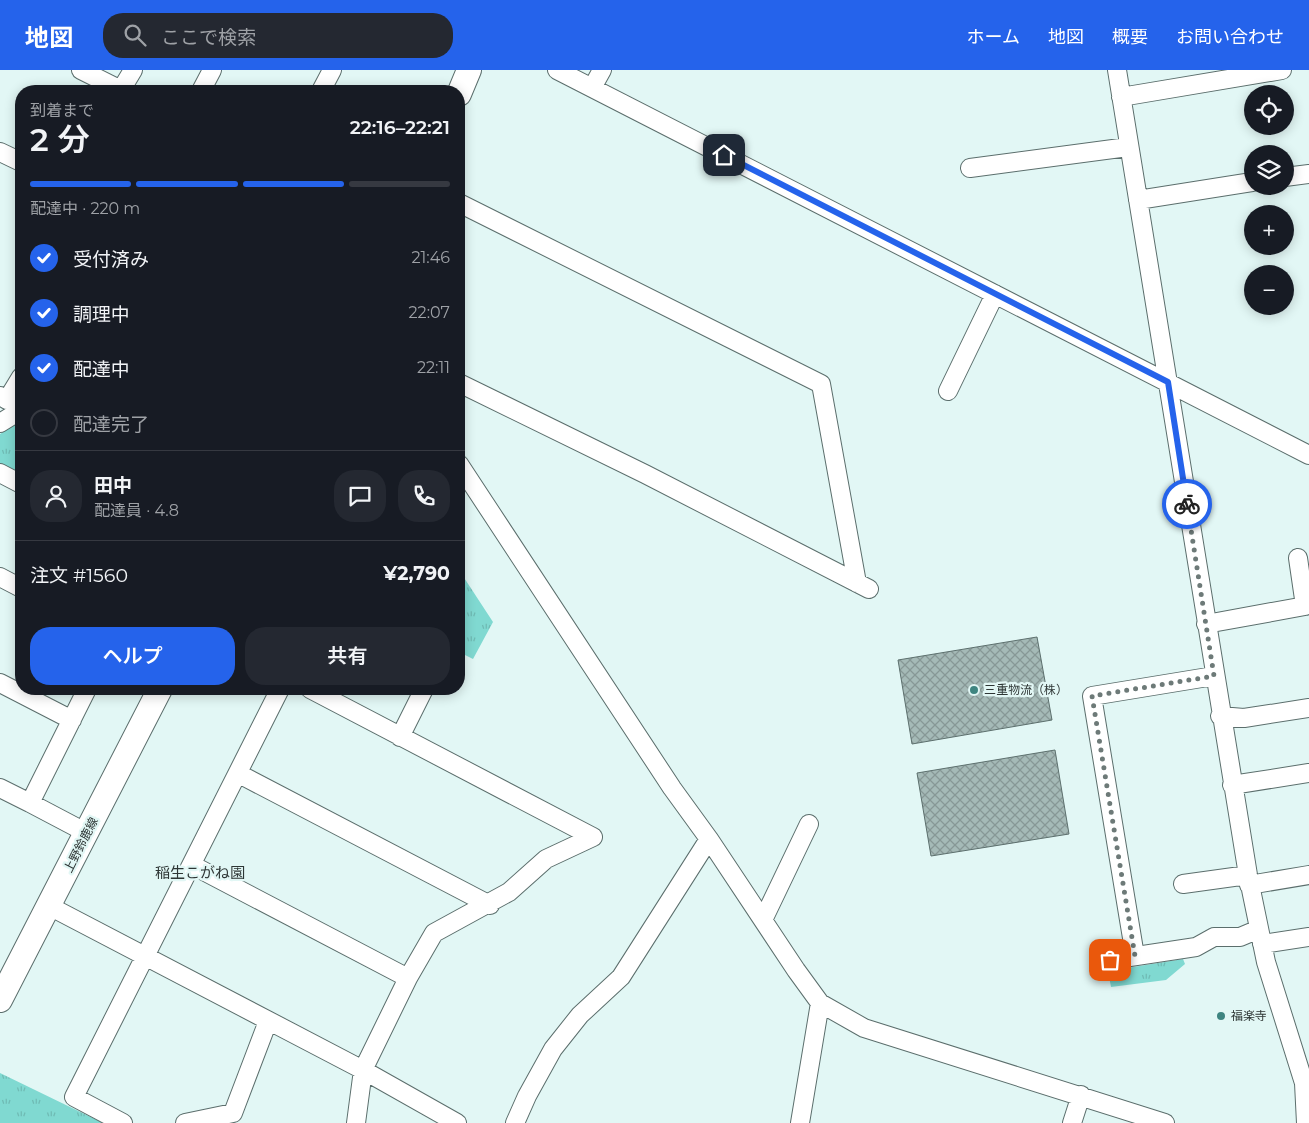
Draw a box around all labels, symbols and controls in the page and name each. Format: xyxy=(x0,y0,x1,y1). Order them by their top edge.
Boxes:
search box xyxy=(103,13,453,58)
icon: search xyxy=(121,21,149,49)
text: 地図 xyxy=(25,23,73,52)
text: ここで検索 xyxy=(161,26,256,49)
text: ホーム xyxy=(967,26,1020,48)
text: 地図 xyxy=(1048,26,1084,48)
text: 概要 xyxy=(1112,26,1148,48)
text: お問い合わせ xyxy=(1176,26,1284,48)
map controls xyxy=(1244,85,1294,315)
button: locate xyxy=(1244,85,1294,135)
text: 到着まで xyxy=(30,101,94,120)
text: 22:16–22:21 xyxy=(350,116,450,139)
text: 2 分 xyxy=(30,120,89,159)
pin xyxy=(703,134,745,176)
icon: home xyxy=(710,141,738,169)
button: layers xyxy=(1244,145,1294,195)
text: 配達中 · 220 m xyxy=(30,199,140,218)
button: + xyxy=(1244,205,1294,255)
icon: check xyxy=(30,244,58,272)
text: 受付済み xyxy=(73,248,149,271)
text: 21:46 xyxy=(411,248,450,267)
button: − xyxy=(1244,265,1294,315)
icon: check xyxy=(30,299,58,327)
text: 調理中 xyxy=(73,303,130,326)
text: 22:07 xyxy=(409,303,450,322)
icon: check xyxy=(30,354,58,382)
text: 配達中 xyxy=(73,358,130,381)
text: 22:11 xyxy=(417,358,450,377)
text: 配達完了 xyxy=(73,413,149,436)
button: person xyxy=(30,470,82,522)
button: chat xyxy=(334,470,386,522)
button: phone xyxy=(398,470,450,522)
text: 田中 xyxy=(94,474,132,497)
courier xyxy=(1162,479,1212,529)
icon: bike xyxy=(1173,490,1201,518)
text: 配達員 · 4.8 xyxy=(94,501,179,520)
text: ¥2,790 xyxy=(383,562,450,585)
text: 注文 #1560 xyxy=(30,564,128,587)
button: ヘルプ xyxy=(30,627,235,685)
button: 共有 xyxy=(245,627,450,685)
place label: 三重物流（株） xyxy=(984,682,1068,697)
marker: 三重物流（株） xyxy=(968,684,980,696)
street label: 上野鈴鹿線 xyxy=(60,815,101,875)
district label: 稲生こがね園 xyxy=(155,863,245,882)
pin xyxy=(1089,939,1131,981)
icon: bag xyxy=(1096,946,1124,974)
place label: 福楽寺 xyxy=(1231,1008,1267,1023)
marker: 福楽寺 xyxy=(1215,1010,1227,1022)

